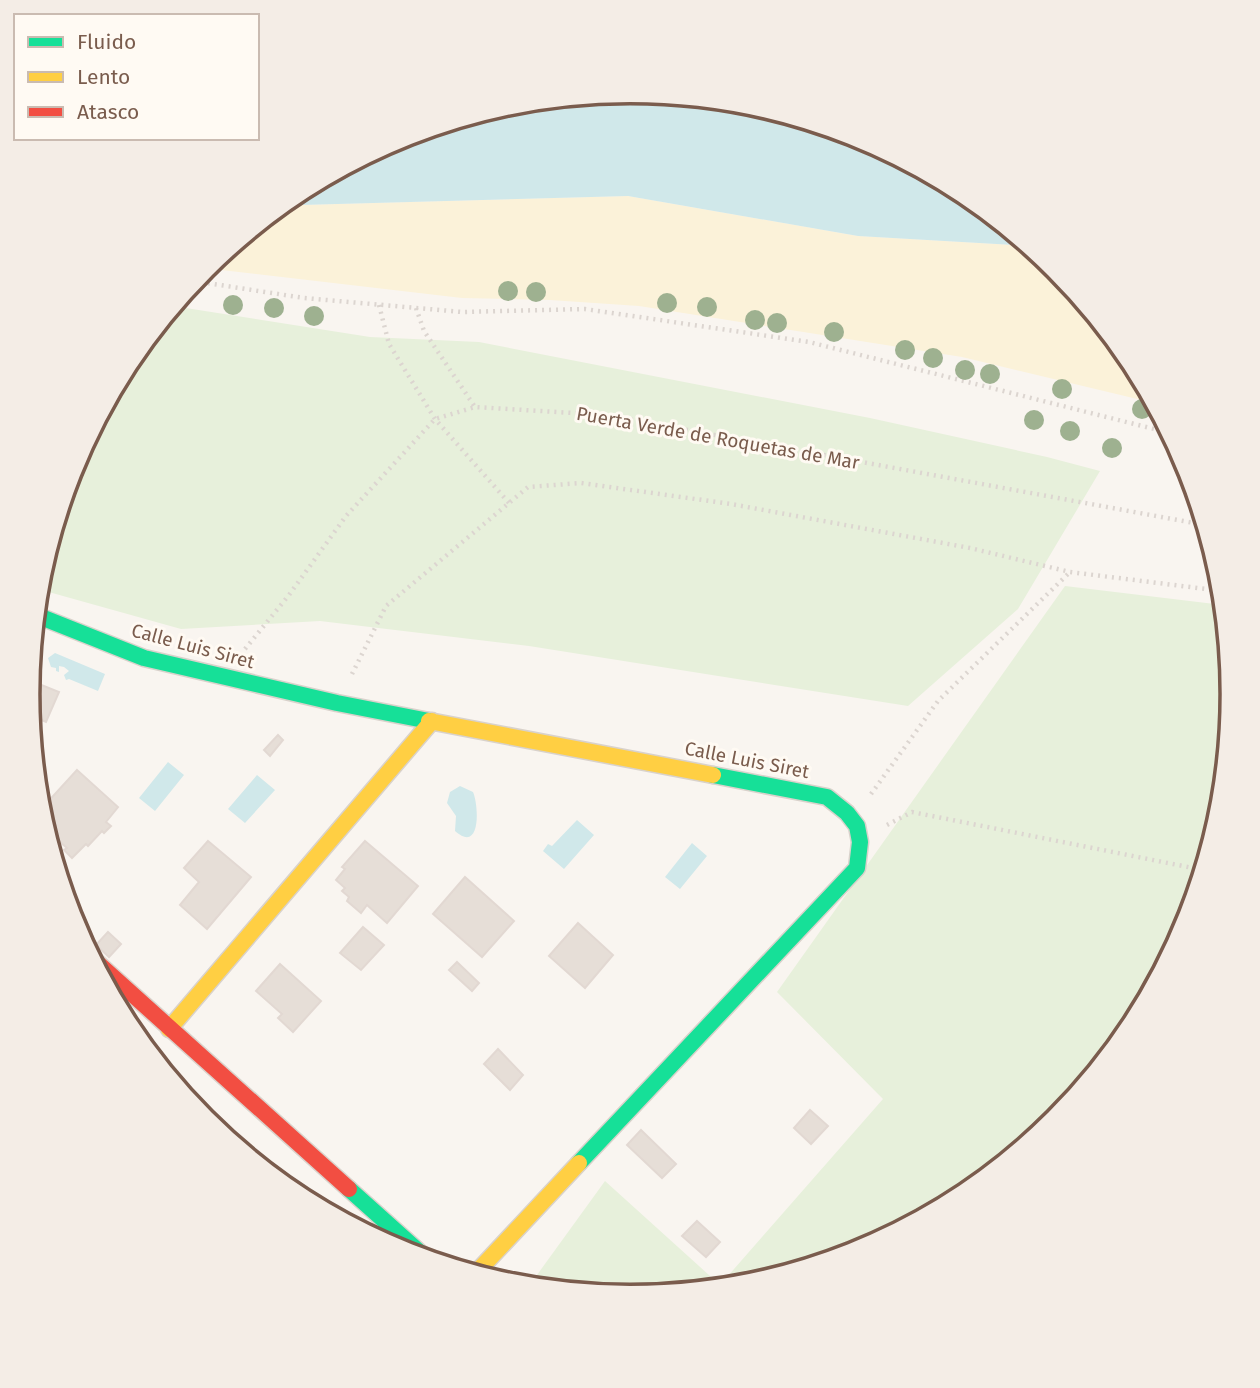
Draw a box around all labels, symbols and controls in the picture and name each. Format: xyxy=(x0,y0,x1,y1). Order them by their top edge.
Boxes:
legend xyxy=(14,14,259,140)
text: Fluido xyxy=(77,29,136,55)
text: Lento xyxy=(77,64,130,90)
text: Atasco xyxy=(77,99,139,125)
street label: Puerta Verde de Roquetas de Mar xyxy=(575,402,862,474)
street label: Calle Luis Siret xyxy=(129,619,257,673)
street label: Calle Luis Siret xyxy=(683,737,811,783)

